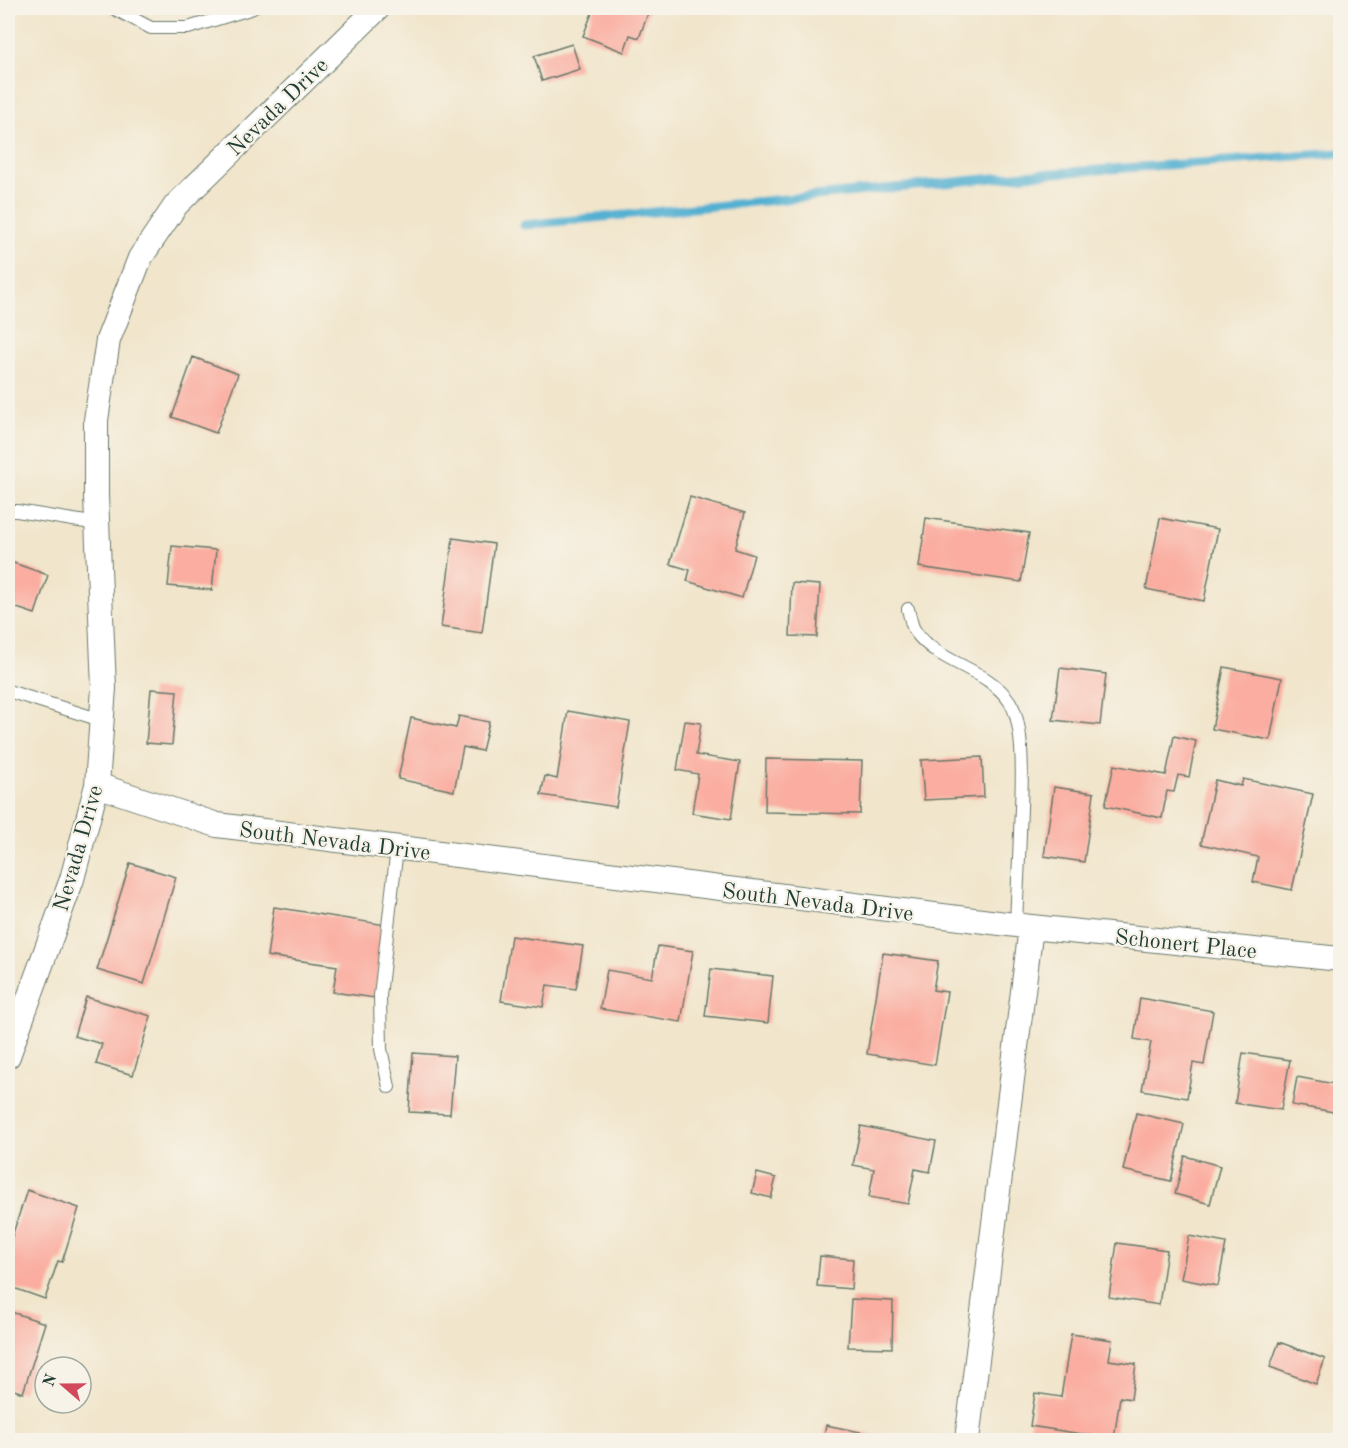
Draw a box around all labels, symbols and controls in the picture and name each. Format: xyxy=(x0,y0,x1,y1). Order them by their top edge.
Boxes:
street label: Nevada Drive xyxy=(224,54,333,161)
street label: Nevada Drive xyxy=(50,783,107,914)
street label: South Nevada Drive xyxy=(238,819,432,865)
street label: South Nevada Drive xyxy=(721,880,915,926)
street label: Schonert Place xyxy=(1114,927,1258,963)
north arrow xyxy=(33,1355,93,1415)
text: N xyxy=(41,1371,61,1389)

